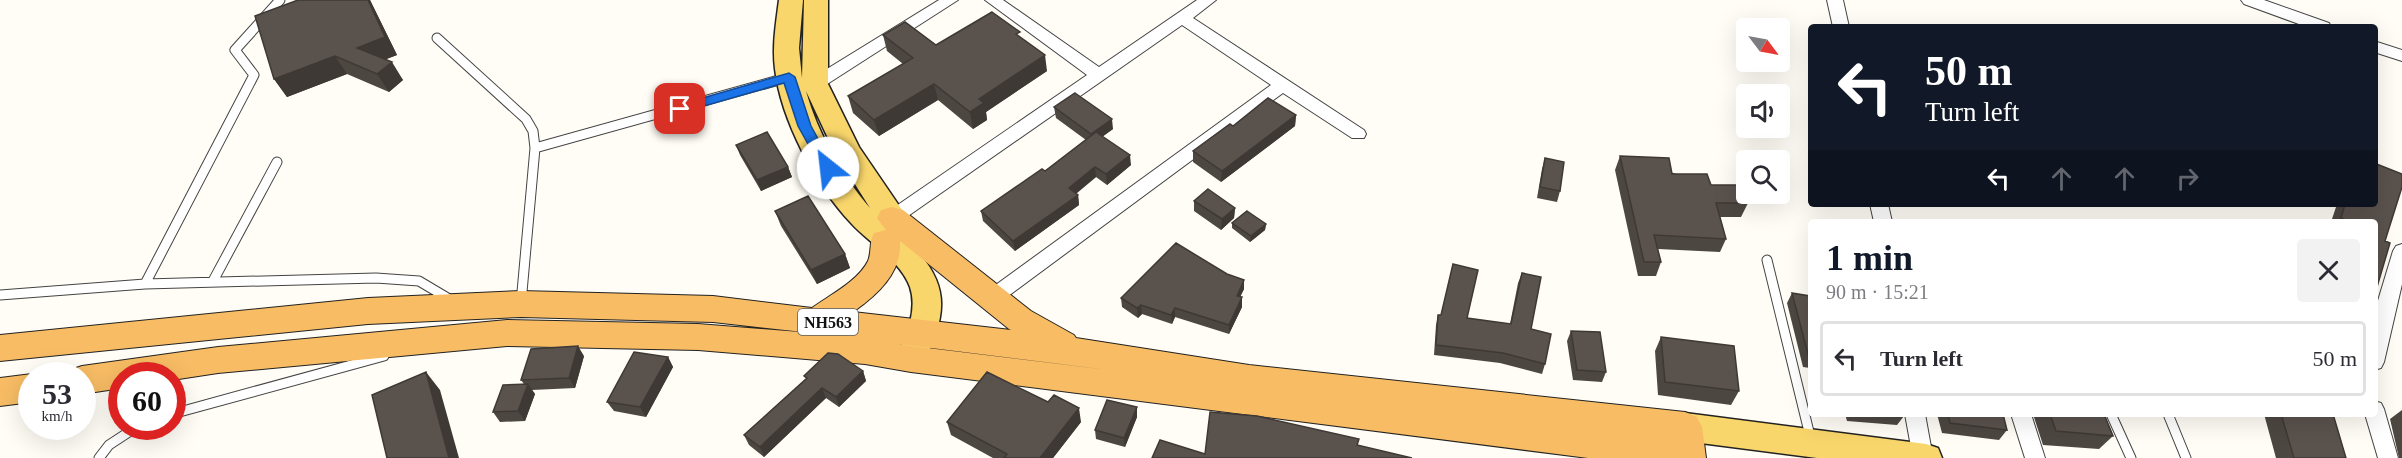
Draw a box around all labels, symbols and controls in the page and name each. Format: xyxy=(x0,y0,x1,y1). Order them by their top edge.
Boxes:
north arrow xyxy=(1736,18,1790,72)
map controls xyxy=(1736,18,1790,204)
icon: left xyxy=(1826,48,1904,126)
text: 50 m xyxy=(1925,48,2013,94)
pin xyxy=(654,83,705,134)
button: sound xyxy=(1736,84,1790,138)
icon: arrive xyxy=(663,92,696,125)
text: Turn left xyxy=(1925,97,2019,127)
position arrow xyxy=(796,136,860,200)
button: search xyxy=(1736,150,1790,204)
icon: left xyxy=(1982,162,2015,195)
icon: ahead xyxy=(2045,162,2078,195)
icon: ahead xyxy=(2108,162,2141,195)
icon: right xyxy=(2171,162,2204,195)
text: 1 min xyxy=(1826,238,1913,278)
button: close xyxy=(2297,239,2360,302)
text: 90 m · 15:21 xyxy=(1826,281,1929,303)
road number: NH563 xyxy=(798,309,858,335)
icon: left xyxy=(1829,342,1862,375)
text: Turn left xyxy=(1880,346,1963,371)
text: 50 m xyxy=(2312,346,2357,371)
speed limit sign: 60 xyxy=(108,362,186,440)
text: 53 xyxy=(42,377,72,410)
text: km/h xyxy=(42,408,72,424)

